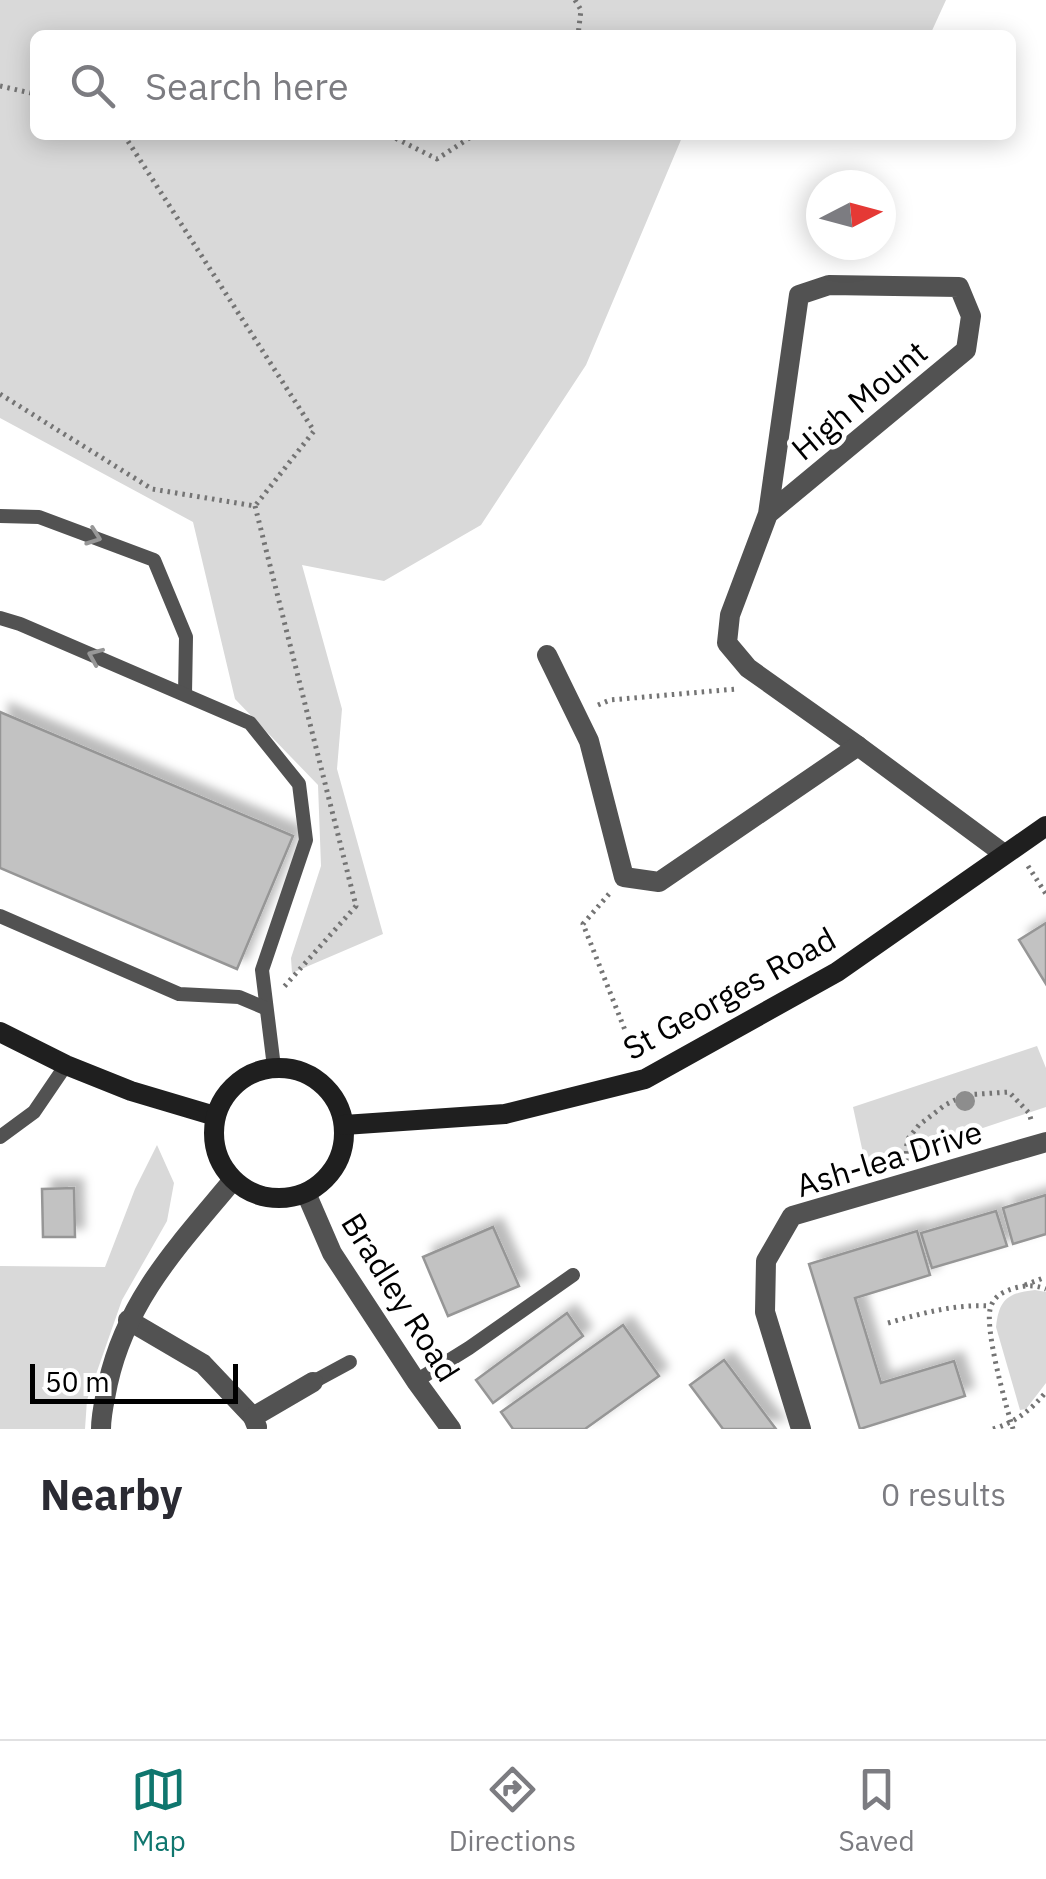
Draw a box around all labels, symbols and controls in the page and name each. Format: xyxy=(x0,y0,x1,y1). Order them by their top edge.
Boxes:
search box xyxy=(30,30,1016,140)
icon: search xyxy=(65,58,120,113)
text: Search here xyxy=(145,61,349,110)
north arrow xyxy=(806,170,896,260)
street label: High Mount xyxy=(782,331,936,469)
one-way arrow xyxy=(84,525,101,546)
one-way arrow xyxy=(87,647,105,667)
street label: St Georges Road xyxy=(615,917,843,1069)
street label: Ash-lea Drive xyxy=(791,1110,987,1206)
street label: Bradley Road xyxy=(332,1205,470,1389)
scale bar xyxy=(30,1359,238,1404)
text: 50 m xyxy=(45,1363,110,1400)
text: Nearby xyxy=(40,1467,182,1522)
text: 0 results xyxy=(881,1473,1006,1515)
tab: Map xyxy=(131,1762,186,1859)
tab: Directions xyxy=(449,1762,576,1859)
tab: Saved xyxy=(839,1762,915,1859)

